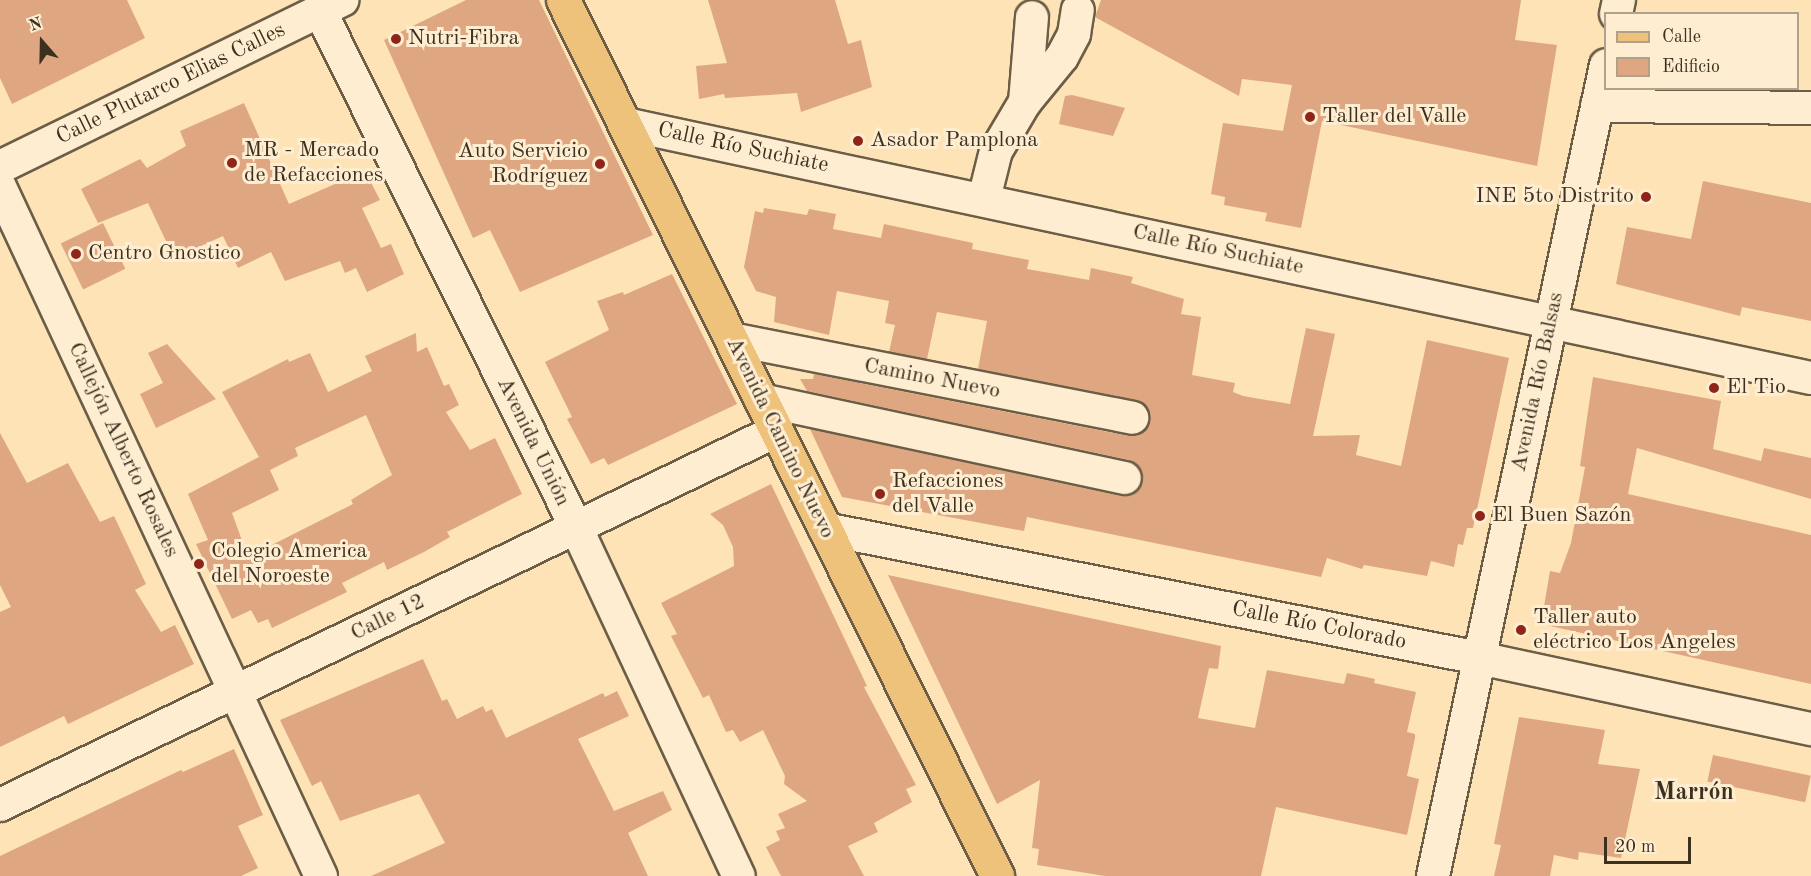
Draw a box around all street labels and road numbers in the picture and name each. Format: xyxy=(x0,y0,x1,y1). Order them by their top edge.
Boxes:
street label: Calle Plutarco Elias Calles xyxy=(52,17,290,151)
street label: Calle Río Suchiate xyxy=(655,117,831,179)
street label: Calle Río Suchiate xyxy=(1130,219,1306,281)
street label: Avenida Río Balsas xyxy=(1506,290,1570,474)
street label: Avenida Camino Nuevo xyxy=(720,333,840,543)
street label: Callejón Alberto Rosales xyxy=(62,338,184,562)
street label: Camino Nuevo xyxy=(862,353,1002,405)
street label: Avenida Unión xyxy=(490,373,576,511)
street label: Calle 12 xyxy=(347,589,429,647)
street label: Calle Río Colorado xyxy=(1229,596,1409,656)

